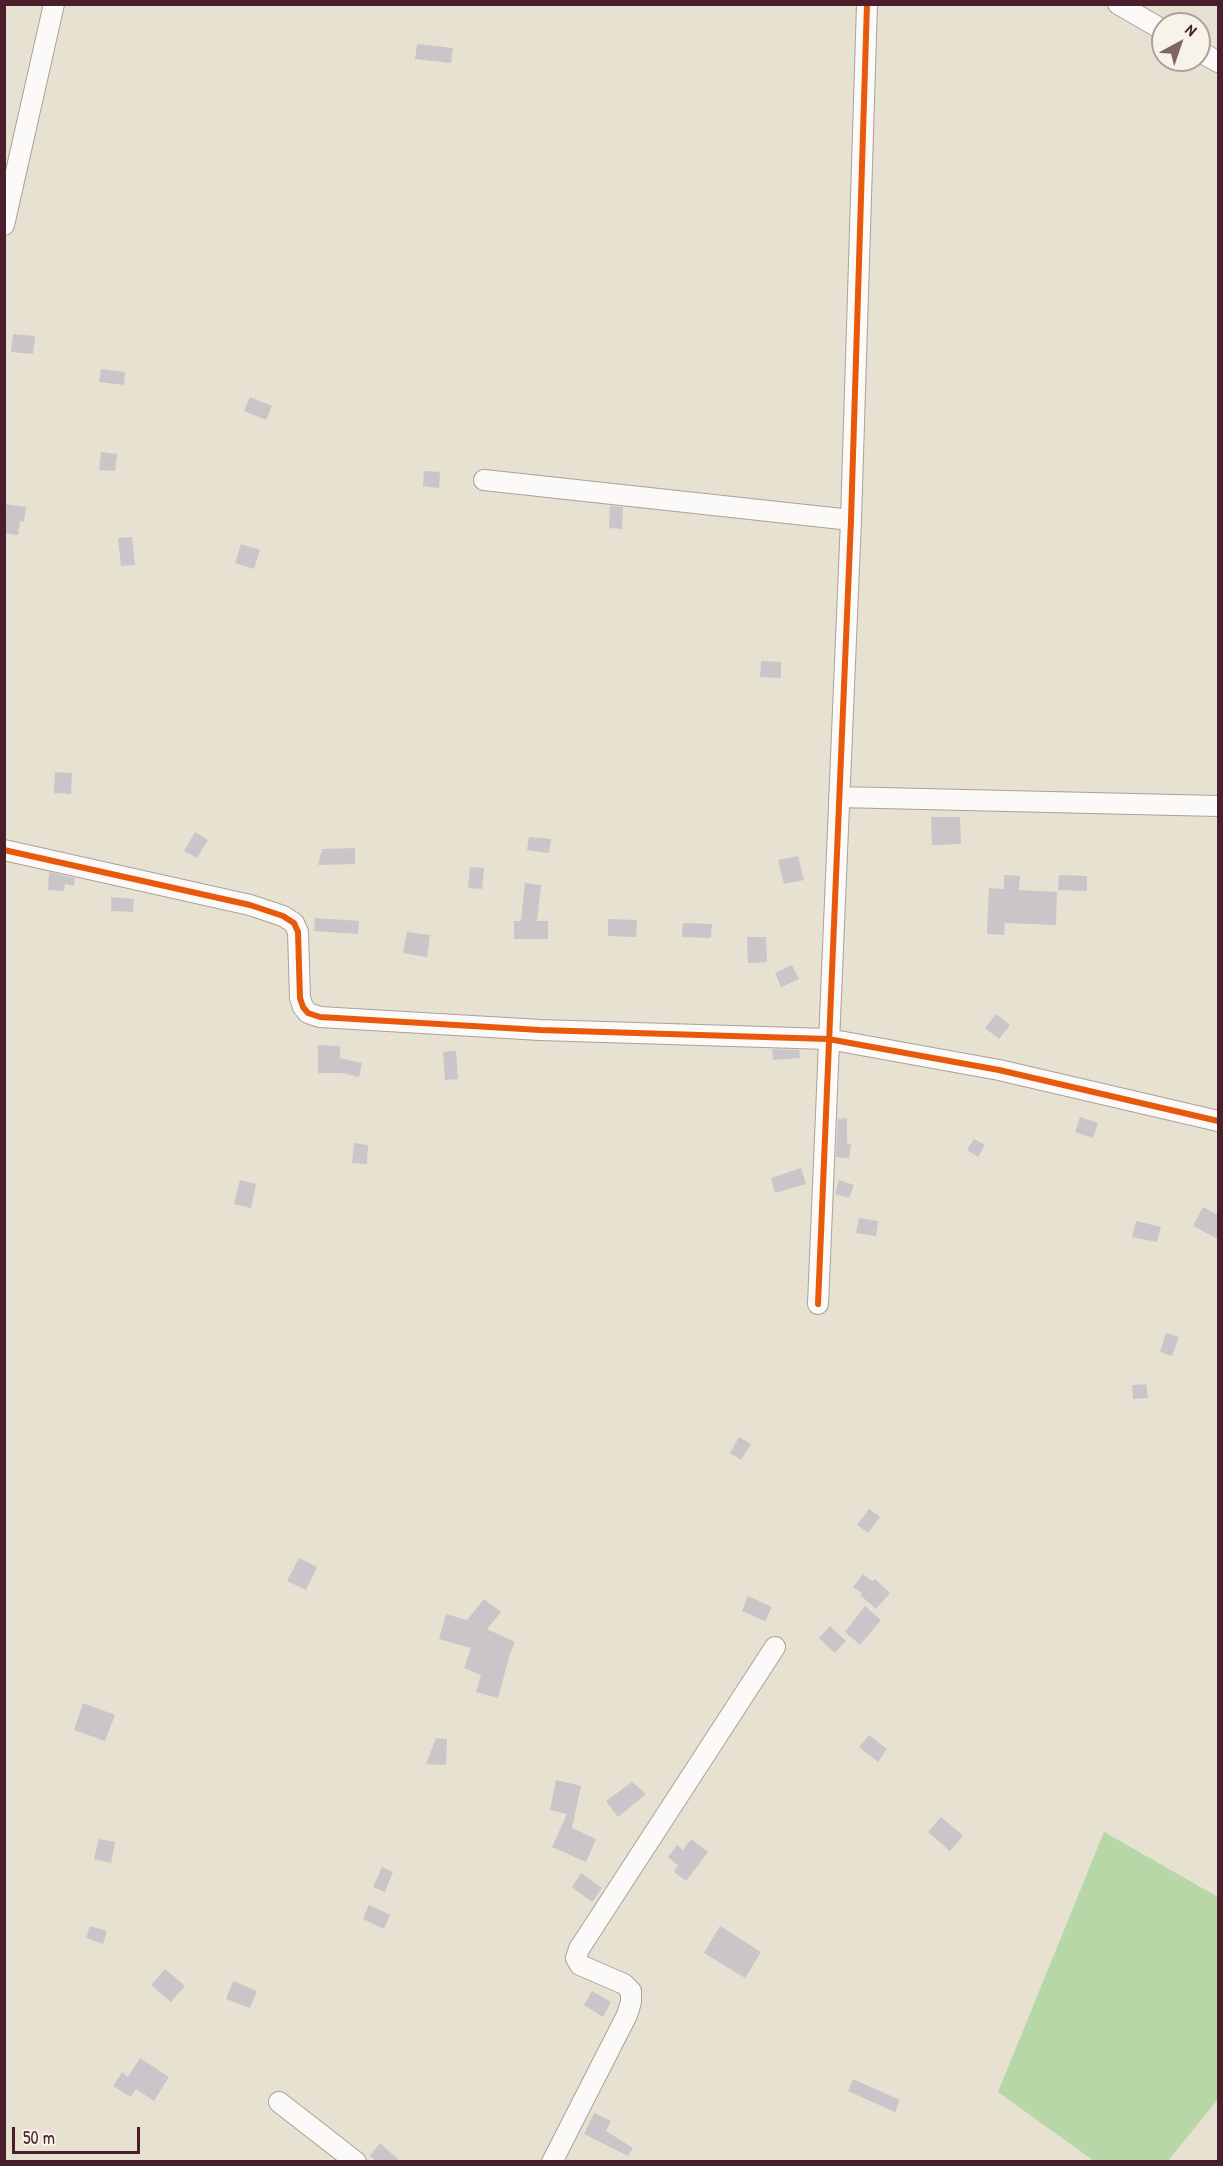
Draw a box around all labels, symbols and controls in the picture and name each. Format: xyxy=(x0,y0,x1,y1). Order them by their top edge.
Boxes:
north arrow xyxy=(1151,12,1211,72)
text: N xyxy=(1181,19,1202,41)
scale bar xyxy=(15,2115,142,2153)
text: 50 m xyxy=(23,2125,55,2150)

